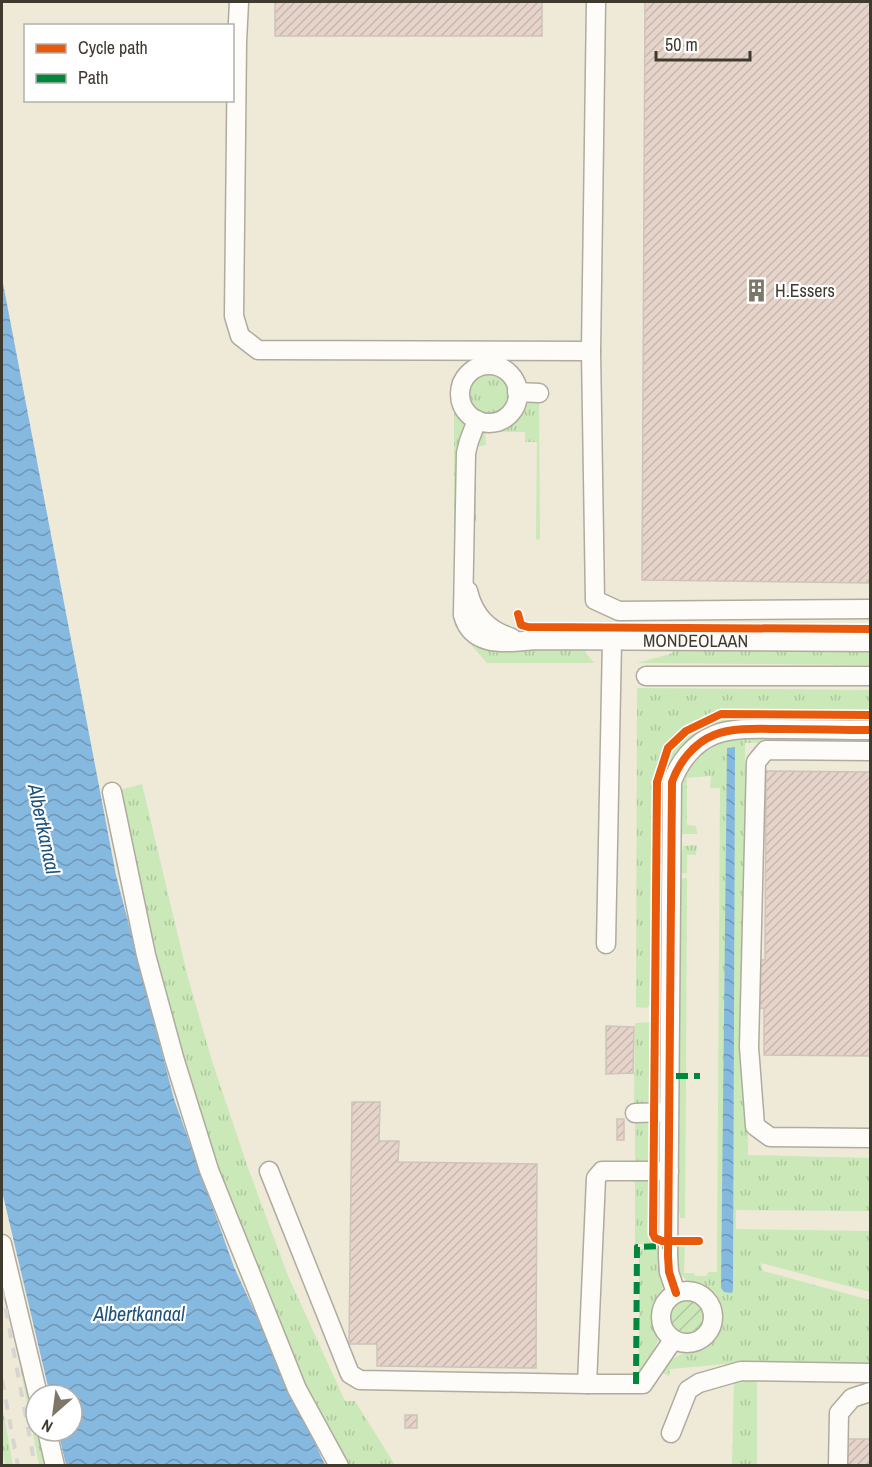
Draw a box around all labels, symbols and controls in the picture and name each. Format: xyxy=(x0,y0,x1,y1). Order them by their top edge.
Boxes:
legend xyxy=(24,24,234,102)
scale bar xyxy=(656,24,750,62)
text: 50 m xyxy=(665,32,698,57)
text: Cycle path xyxy=(78,35,148,60)
text: Path xyxy=(78,65,108,90)
building icon: H.Essers xyxy=(744,278,770,304)
place label: H.Essers xyxy=(775,278,835,303)
street label: MONDEOLAAN xyxy=(643,628,748,653)
water label: Albertkanaal xyxy=(22,781,67,877)
water label: Albertkanaal xyxy=(92,1300,185,1327)
north arrow xyxy=(24,1383,84,1443)
text: N xyxy=(38,1414,56,1438)

